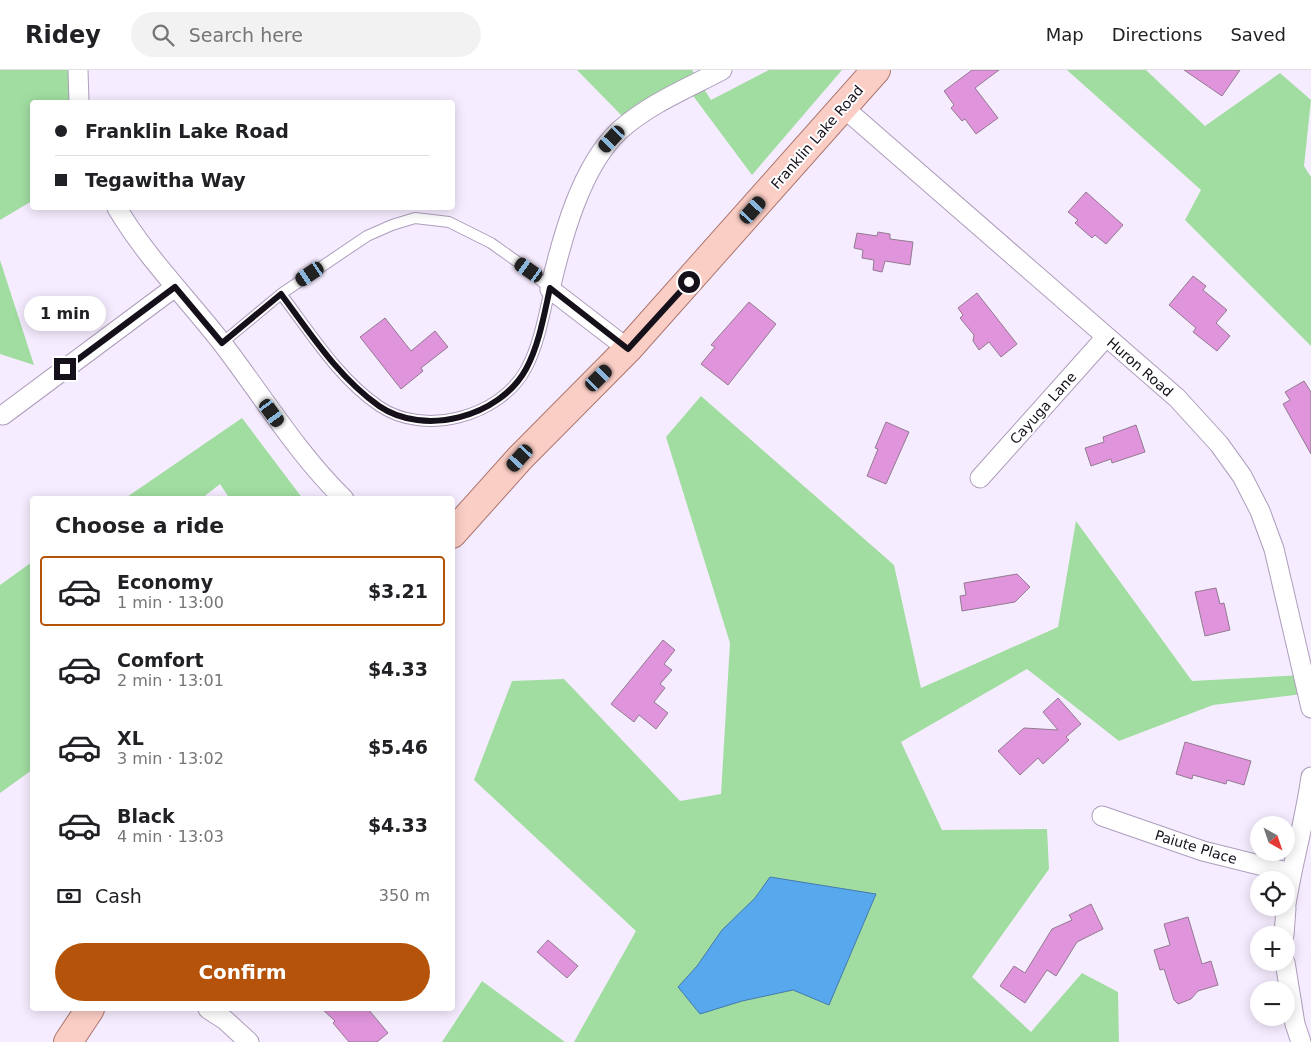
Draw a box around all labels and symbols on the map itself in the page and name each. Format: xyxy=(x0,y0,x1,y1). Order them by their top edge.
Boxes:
street label: Franklin Lake Road xyxy=(768,82,866,192)
car xyxy=(596,123,627,155)
car xyxy=(737,194,768,226)
car xyxy=(512,255,545,285)
car xyxy=(293,259,326,289)
route start xyxy=(678,271,700,293)
callout: 1 min xyxy=(24,296,106,332)
street label: Huron Road xyxy=(1104,334,1176,400)
route end xyxy=(54,358,76,380)
car xyxy=(583,362,614,394)
street label: Cayuga Lane xyxy=(1007,369,1079,447)
car xyxy=(257,396,286,430)
car xyxy=(504,442,535,474)
north arrow xyxy=(1250,816,1295,861)
street label: Paiute Place xyxy=(1153,827,1239,867)

